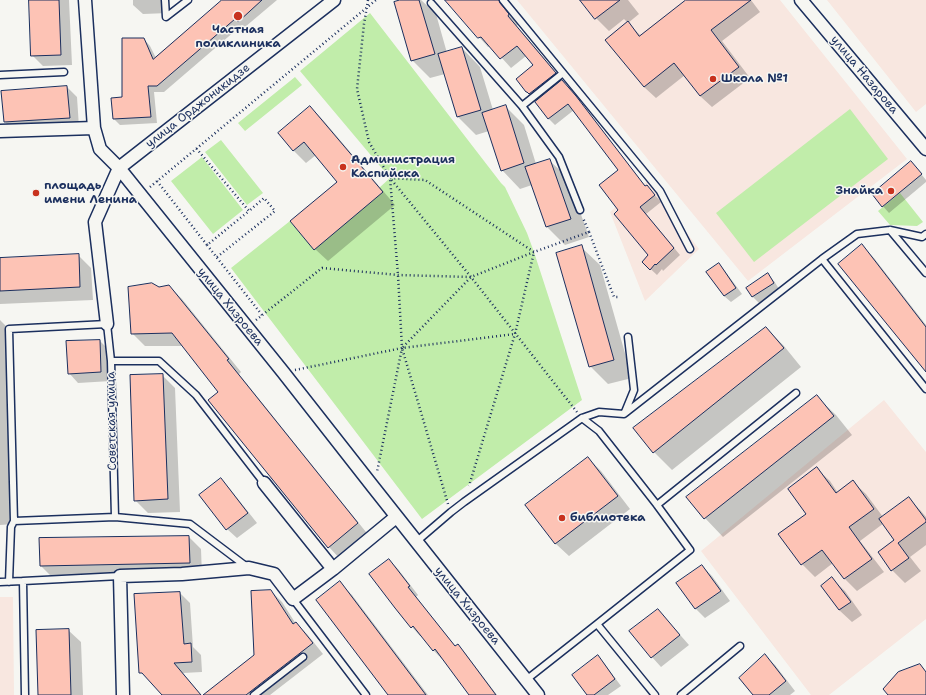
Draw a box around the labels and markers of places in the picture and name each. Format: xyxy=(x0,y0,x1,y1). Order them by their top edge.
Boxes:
marker: Частная поликлиника xyxy=(232,10,244,22)
place label: Частная поликлиника xyxy=(195,23,281,51)
place label: Школа №1 xyxy=(721,72,788,86)
marker: Школа №1 xyxy=(708,74,718,84)
place label: Администрация Каспийска xyxy=(351,153,455,181)
marker: Администрация Каспийска xyxy=(338,162,348,172)
place label: площадь имени Ленина xyxy=(44,179,137,207)
place label: Знайка xyxy=(836,184,883,198)
marker: Знайка xyxy=(886,186,896,196)
marker: площадь имени Ленина xyxy=(31,188,41,198)
place label: библиотека xyxy=(570,511,646,525)
marker: библиотека xyxy=(557,513,567,523)

